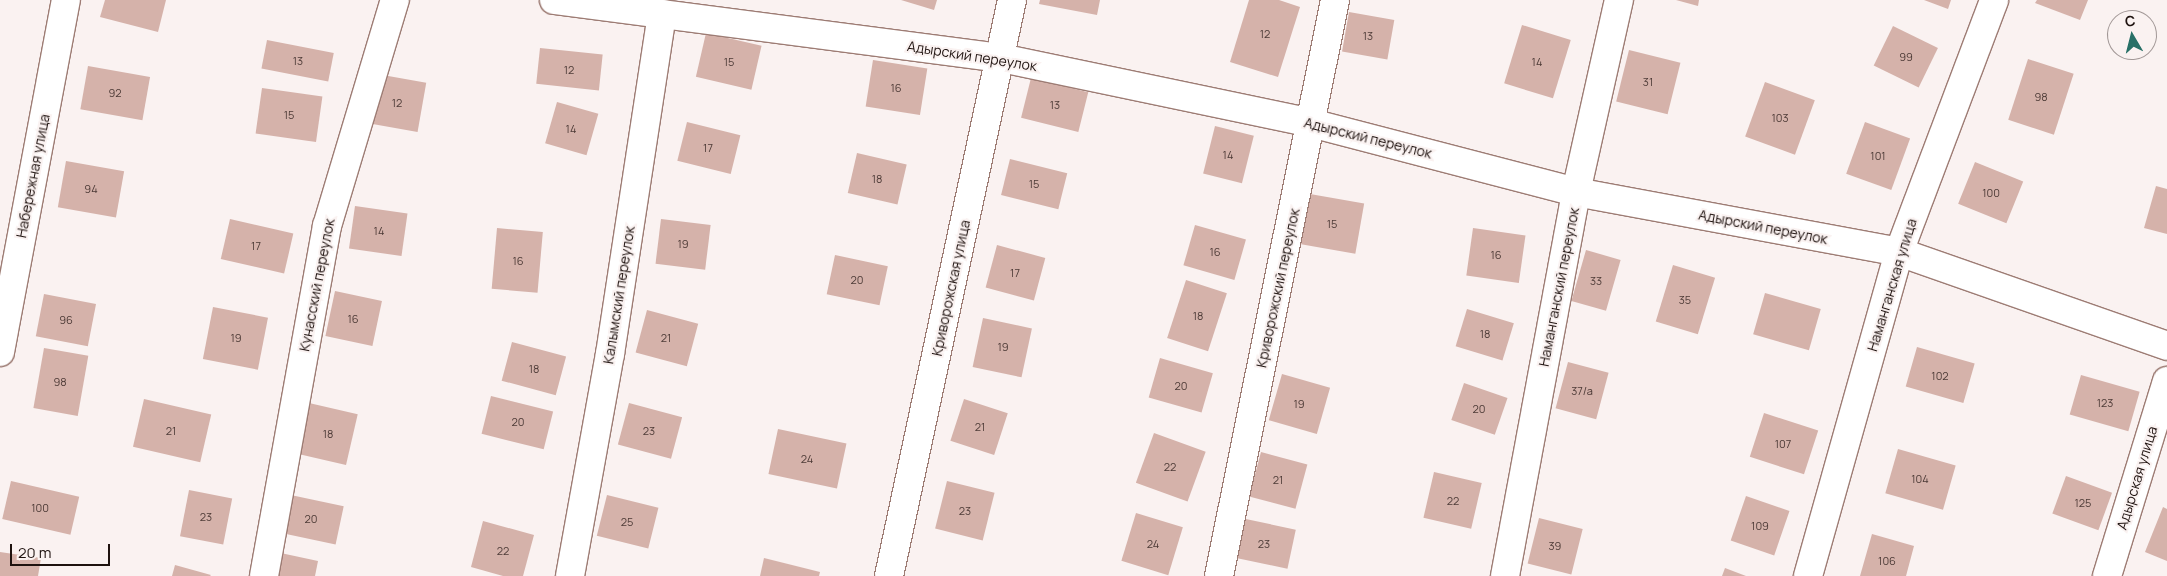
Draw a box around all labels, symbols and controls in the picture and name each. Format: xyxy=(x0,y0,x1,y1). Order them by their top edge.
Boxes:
north arrow xyxy=(2107,10,2157,60)
text: С xyxy=(2124,11,2136,31)
house number: 12 xyxy=(1260,27,1270,41)
house number: 13 xyxy=(1363,29,1373,43)
street label: Адырский переулок xyxy=(906,37,1038,75)
house number: 99 xyxy=(1899,50,1913,64)
house number: 13 xyxy=(293,54,303,68)
house number: 15 xyxy=(724,55,734,69)
house number: 14 xyxy=(1532,55,1542,69)
house number: 12 xyxy=(564,63,574,77)
house number: 31 xyxy=(1643,75,1653,89)
house number: 16 xyxy=(890,81,902,95)
house number: 92 xyxy=(108,86,122,100)
house number: 98 xyxy=(2034,90,2048,104)
house number: 12 xyxy=(392,96,402,110)
house number: 13 xyxy=(1050,98,1060,112)
house number: 15 xyxy=(284,108,294,122)
house number: 103 xyxy=(1771,111,1789,125)
street label: Набережная улица xyxy=(13,113,53,239)
street label: Адырский переулок xyxy=(1302,114,1434,162)
house number: 14 xyxy=(566,122,576,136)
house number: 17 xyxy=(703,141,713,155)
house number: 14 xyxy=(1223,148,1233,162)
house number: 101 xyxy=(1870,149,1886,163)
house number: 18 xyxy=(872,172,882,186)
house number: 15 xyxy=(1029,177,1039,191)
house number: 94 xyxy=(84,182,98,196)
house number: 100 xyxy=(1982,186,2000,200)
street label: Наманганский переулок xyxy=(1535,206,1583,368)
street label: Адырский переулок xyxy=(1697,206,1829,248)
street label: Криворожский переулок xyxy=(1253,207,1303,369)
street label: Кунасский переулок xyxy=(296,217,338,353)
house number: 15 xyxy=(1327,217,1337,231)
street label: Наманганская улица xyxy=(1864,217,1920,353)
street label: Криворожская улица xyxy=(928,218,974,358)
house number: 14 xyxy=(374,224,384,238)
street label: Калымский переулок xyxy=(600,225,638,365)
house number: 19 xyxy=(677,237,689,251)
house number: 17 xyxy=(251,239,261,253)
house number: 16 xyxy=(1209,245,1221,259)
house number: 16 xyxy=(1490,248,1502,262)
house number: 16 xyxy=(512,254,524,268)
house number: 17 xyxy=(1010,266,1020,280)
house number: 20 xyxy=(851,273,863,287)
house number: 33 xyxy=(1590,274,1602,288)
house number: 35 xyxy=(1679,293,1691,307)
house number: 18 xyxy=(1193,309,1203,323)
house number: 16 xyxy=(347,312,359,326)
house number: 96 xyxy=(59,313,73,327)
house number: 18 xyxy=(1480,327,1490,341)
house number: 19 xyxy=(230,331,242,345)
house number: 21 xyxy=(661,331,671,345)
house number: 19 xyxy=(997,340,1009,354)
house number: 18 xyxy=(529,362,539,376)
house number: 102 xyxy=(1931,369,1949,383)
house number: 98 xyxy=(53,375,67,389)
house number: 20 xyxy=(1175,379,1187,393)
house number: 37/а xyxy=(1571,384,1593,398)
house number: 123 xyxy=(2097,396,2113,410)
house number: 19 xyxy=(1293,397,1305,411)
house number: 20 xyxy=(1473,402,1485,416)
house number: 20 xyxy=(512,415,524,429)
house number: 21 xyxy=(975,420,985,434)
house number: 21 xyxy=(166,424,176,438)
house number: 23 xyxy=(643,424,655,438)
street label: Адырская улица xyxy=(2113,424,2161,532)
house number: 18 xyxy=(323,427,333,441)
house number: 107 xyxy=(1775,437,1791,451)
house number: 24 xyxy=(801,452,813,466)
house number: 22 xyxy=(1164,460,1176,474)
house number: 104 xyxy=(1911,472,1929,486)
house number: 21 xyxy=(1273,473,1283,487)
house number: 22 xyxy=(1447,494,1459,508)
house number: 125 xyxy=(2075,496,2091,510)
house number: 100 xyxy=(31,501,49,515)
house number: 23 xyxy=(959,504,971,518)
house number: 23 xyxy=(200,510,212,524)
house number: 20 xyxy=(305,512,317,526)
house number: 25 xyxy=(621,515,633,529)
house number: 109 xyxy=(1751,519,1769,533)
scale bar xyxy=(12,534,112,566)
house number: 24 xyxy=(1147,537,1159,551)
house number: 23 xyxy=(1258,537,1270,551)
house number: 39 xyxy=(1549,539,1561,553)
text: 20 m xyxy=(18,542,51,563)
house number: 22 xyxy=(497,544,509,558)
house number: 106 xyxy=(1878,554,1896,568)

